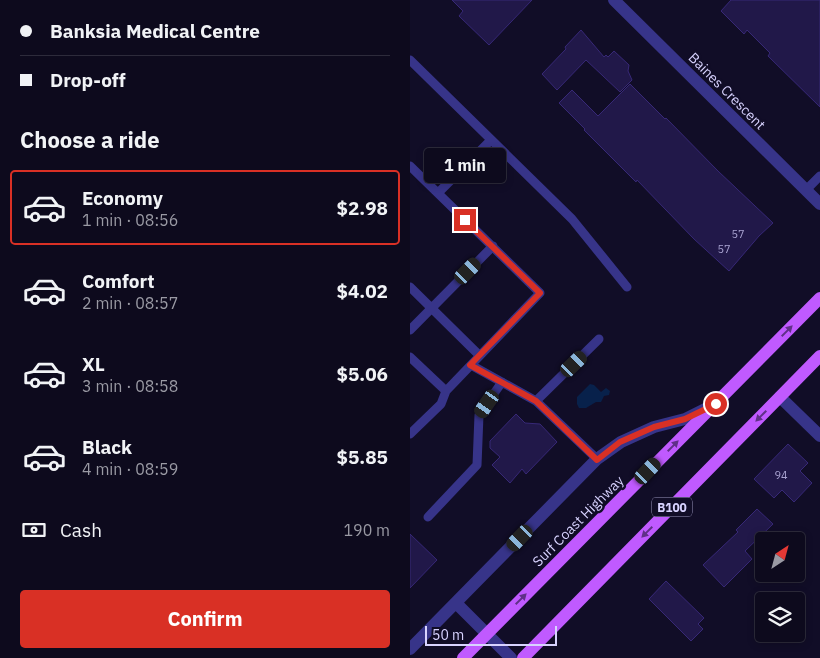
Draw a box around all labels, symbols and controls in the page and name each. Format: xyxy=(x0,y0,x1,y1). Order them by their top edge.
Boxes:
text: Banksia Medical Centre xyxy=(50,19,260,43)
street label: Baines Crescent xyxy=(685,49,769,133)
text: Drop-off xyxy=(50,68,126,92)
text: Choose a ride xyxy=(20,125,160,154)
callout: 1 min xyxy=(424,148,506,182)
text: 1 min xyxy=(444,155,486,175)
icon: car xyxy=(22,185,67,230)
text: Economy xyxy=(82,186,163,210)
text: $2.98 xyxy=(336,196,388,220)
route end xyxy=(454,209,476,231)
text: 1 min · 08:56 xyxy=(82,210,178,230)
house number: 57 xyxy=(731,227,745,241)
house number: 57 xyxy=(717,242,731,256)
car xyxy=(452,255,483,287)
icon: car xyxy=(22,268,67,313)
text: Comfort xyxy=(82,269,155,293)
text: $4.02 xyxy=(336,279,388,303)
text: 2 min · 08:57 xyxy=(82,293,178,313)
one-way arrow xyxy=(781,325,793,337)
car xyxy=(558,348,590,380)
icon: car xyxy=(22,351,67,396)
text: XL xyxy=(82,352,105,376)
text: $5.06 xyxy=(336,362,388,386)
text: 3 min · 08:58 xyxy=(82,376,178,396)
car xyxy=(472,387,501,421)
route start xyxy=(705,393,727,415)
one-way arrow xyxy=(755,410,767,422)
icon: car xyxy=(22,434,67,479)
text: Black xyxy=(82,435,132,459)
one-way arrow xyxy=(667,441,679,453)
text: $5.85 xyxy=(336,445,388,469)
car xyxy=(632,455,663,487)
text: 4 min · 08:59 xyxy=(82,459,178,479)
house number: 94 xyxy=(774,468,788,482)
street label: Surf Coast Highway xyxy=(529,472,627,570)
road number: B100 xyxy=(652,498,692,516)
icon: cash xyxy=(20,516,48,544)
text: Cash xyxy=(60,518,102,542)
text: 190 m xyxy=(343,520,390,540)
car xyxy=(504,522,535,554)
one-way arrow xyxy=(641,526,653,538)
north arrow xyxy=(755,532,805,582)
map controls xyxy=(755,532,805,642)
button: Confirm xyxy=(20,590,390,648)
button: layers xyxy=(755,592,805,642)
one-way arrow xyxy=(515,593,527,605)
scale bar xyxy=(425,623,558,646)
text: 50 m xyxy=(432,626,464,644)

